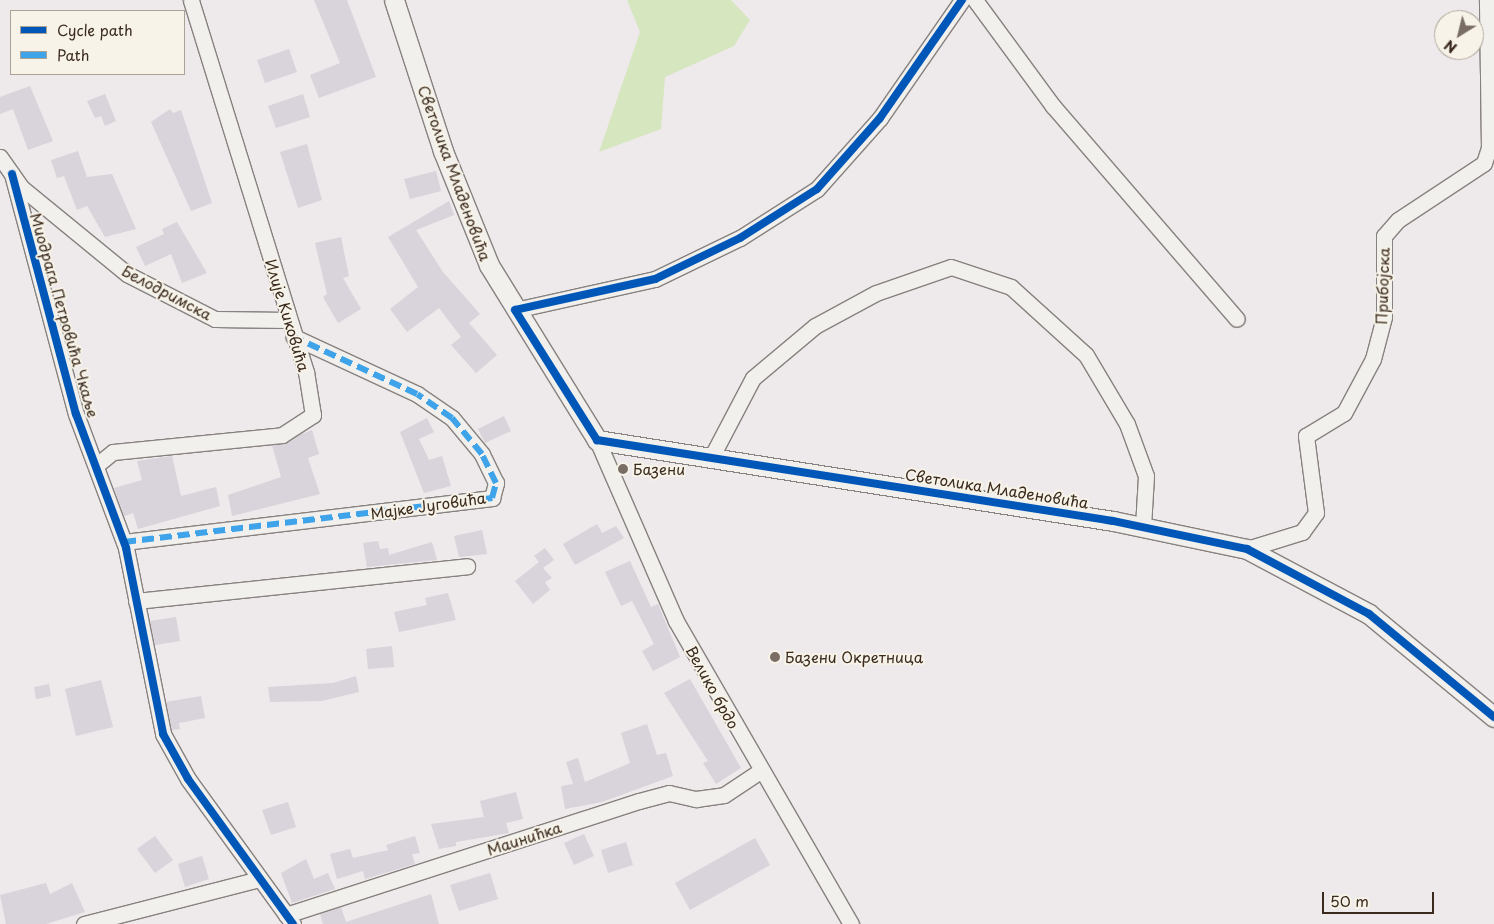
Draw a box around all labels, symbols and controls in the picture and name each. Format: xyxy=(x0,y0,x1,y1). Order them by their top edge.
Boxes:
legend xyxy=(10,10,185,75)
north arrow xyxy=(1434,10,1484,60)
text: Cycle path xyxy=(57,18,133,41)
text: N xyxy=(1440,35,1461,58)
text: Path xyxy=(57,43,89,66)
street label: Светолика Младеновића xyxy=(415,82,495,264)
street label: Миодрага Петровића Чкаље xyxy=(27,209,103,421)
street label: Прибојска xyxy=(1372,247,1392,325)
street label: Илије Киковића xyxy=(262,256,314,374)
street label: Белодримска xyxy=(119,261,215,323)
place label: Базени xyxy=(633,460,685,478)
marker: Базени xyxy=(617,463,629,475)
street label: Светолика Младеновића xyxy=(903,465,1091,511)
street label: Мајке Југовића xyxy=(369,488,487,522)
street label: Велико брдо xyxy=(683,642,743,732)
place label: Базени Окретница xyxy=(785,648,924,666)
marker: Базени Окретница xyxy=(769,651,781,663)
street label: Маинићка xyxy=(485,818,563,858)
scale bar xyxy=(1324,882,1436,914)
text: 50 m xyxy=(1330,889,1369,912)

